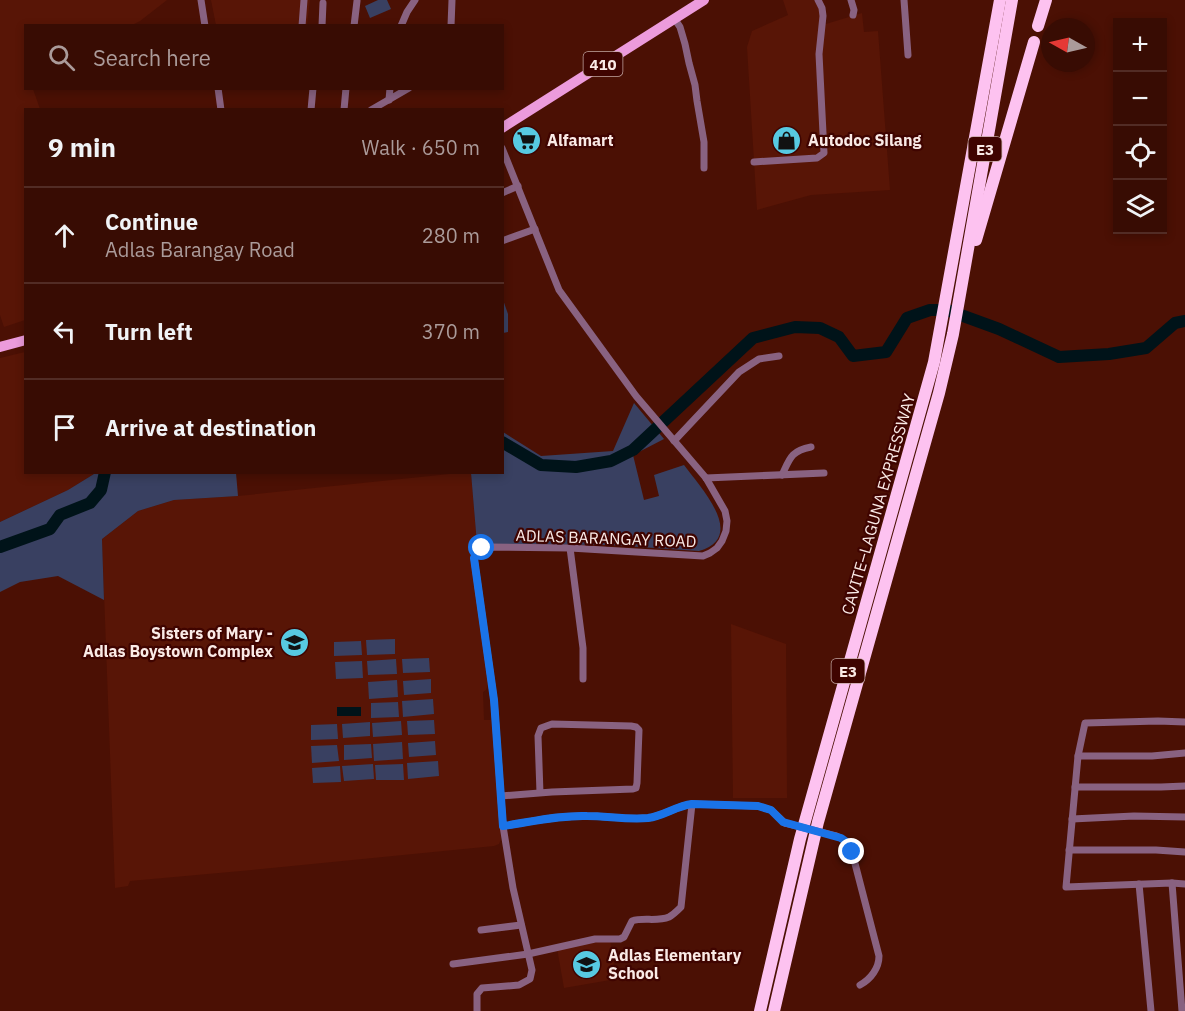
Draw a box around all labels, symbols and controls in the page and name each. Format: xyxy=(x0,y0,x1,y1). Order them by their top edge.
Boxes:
north arrow xyxy=(1041,18,1095,72)
map controls xyxy=(1113,18,1167,234)
button: + xyxy=(1113,18,1167,72)
search box xyxy=(24,24,504,90)
icon: search xyxy=(45,41,78,74)
text: Search here xyxy=(93,43,211,72)
road number: 410 xyxy=(584,52,622,76)
button: − xyxy=(1113,72,1167,126)
supermarket icon: Alfamart xyxy=(510,124,542,156)
shop icon: Autodoc Silang xyxy=(771,124,803,156)
button: locate xyxy=(1113,126,1167,180)
text: 9 min xyxy=(48,130,116,164)
place label: Alfamart xyxy=(547,130,614,150)
place label: Autodoc Silang xyxy=(808,130,921,150)
text: Walk · 650 m xyxy=(362,134,480,161)
road number: E3 xyxy=(968,137,1002,161)
button: layers xyxy=(1113,180,1167,234)
text: Continue xyxy=(105,207,198,236)
icon: ahead xyxy=(48,219,81,252)
text: 280 m xyxy=(422,222,480,249)
text: Adlas Barangay Road xyxy=(105,236,295,263)
icon: left xyxy=(48,315,81,348)
text: Turn left xyxy=(105,317,193,346)
text: 370 m xyxy=(422,318,480,345)
street label: CAVITE–LAGUNA EXPRESSWAY xyxy=(837,391,919,617)
icon: arrive xyxy=(48,411,81,444)
text: Arrive at destination xyxy=(105,413,316,442)
street label: ADLAS BARANGAY ROAD xyxy=(515,525,697,551)
route start xyxy=(468,534,494,560)
place label: Sisters of Mary - Adlas Boystown Complex xyxy=(83,623,273,661)
school or university icon: Sisters of Mary - Adlas Boystown Complex xyxy=(278,626,310,658)
road number: E3 xyxy=(832,659,864,683)
route end xyxy=(838,838,864,864)
place label: Adlas Elementary School xyxy=(608,945,742,983)
school or university icon: Adlas Elementary School xyxy=(571,948,603,980)

